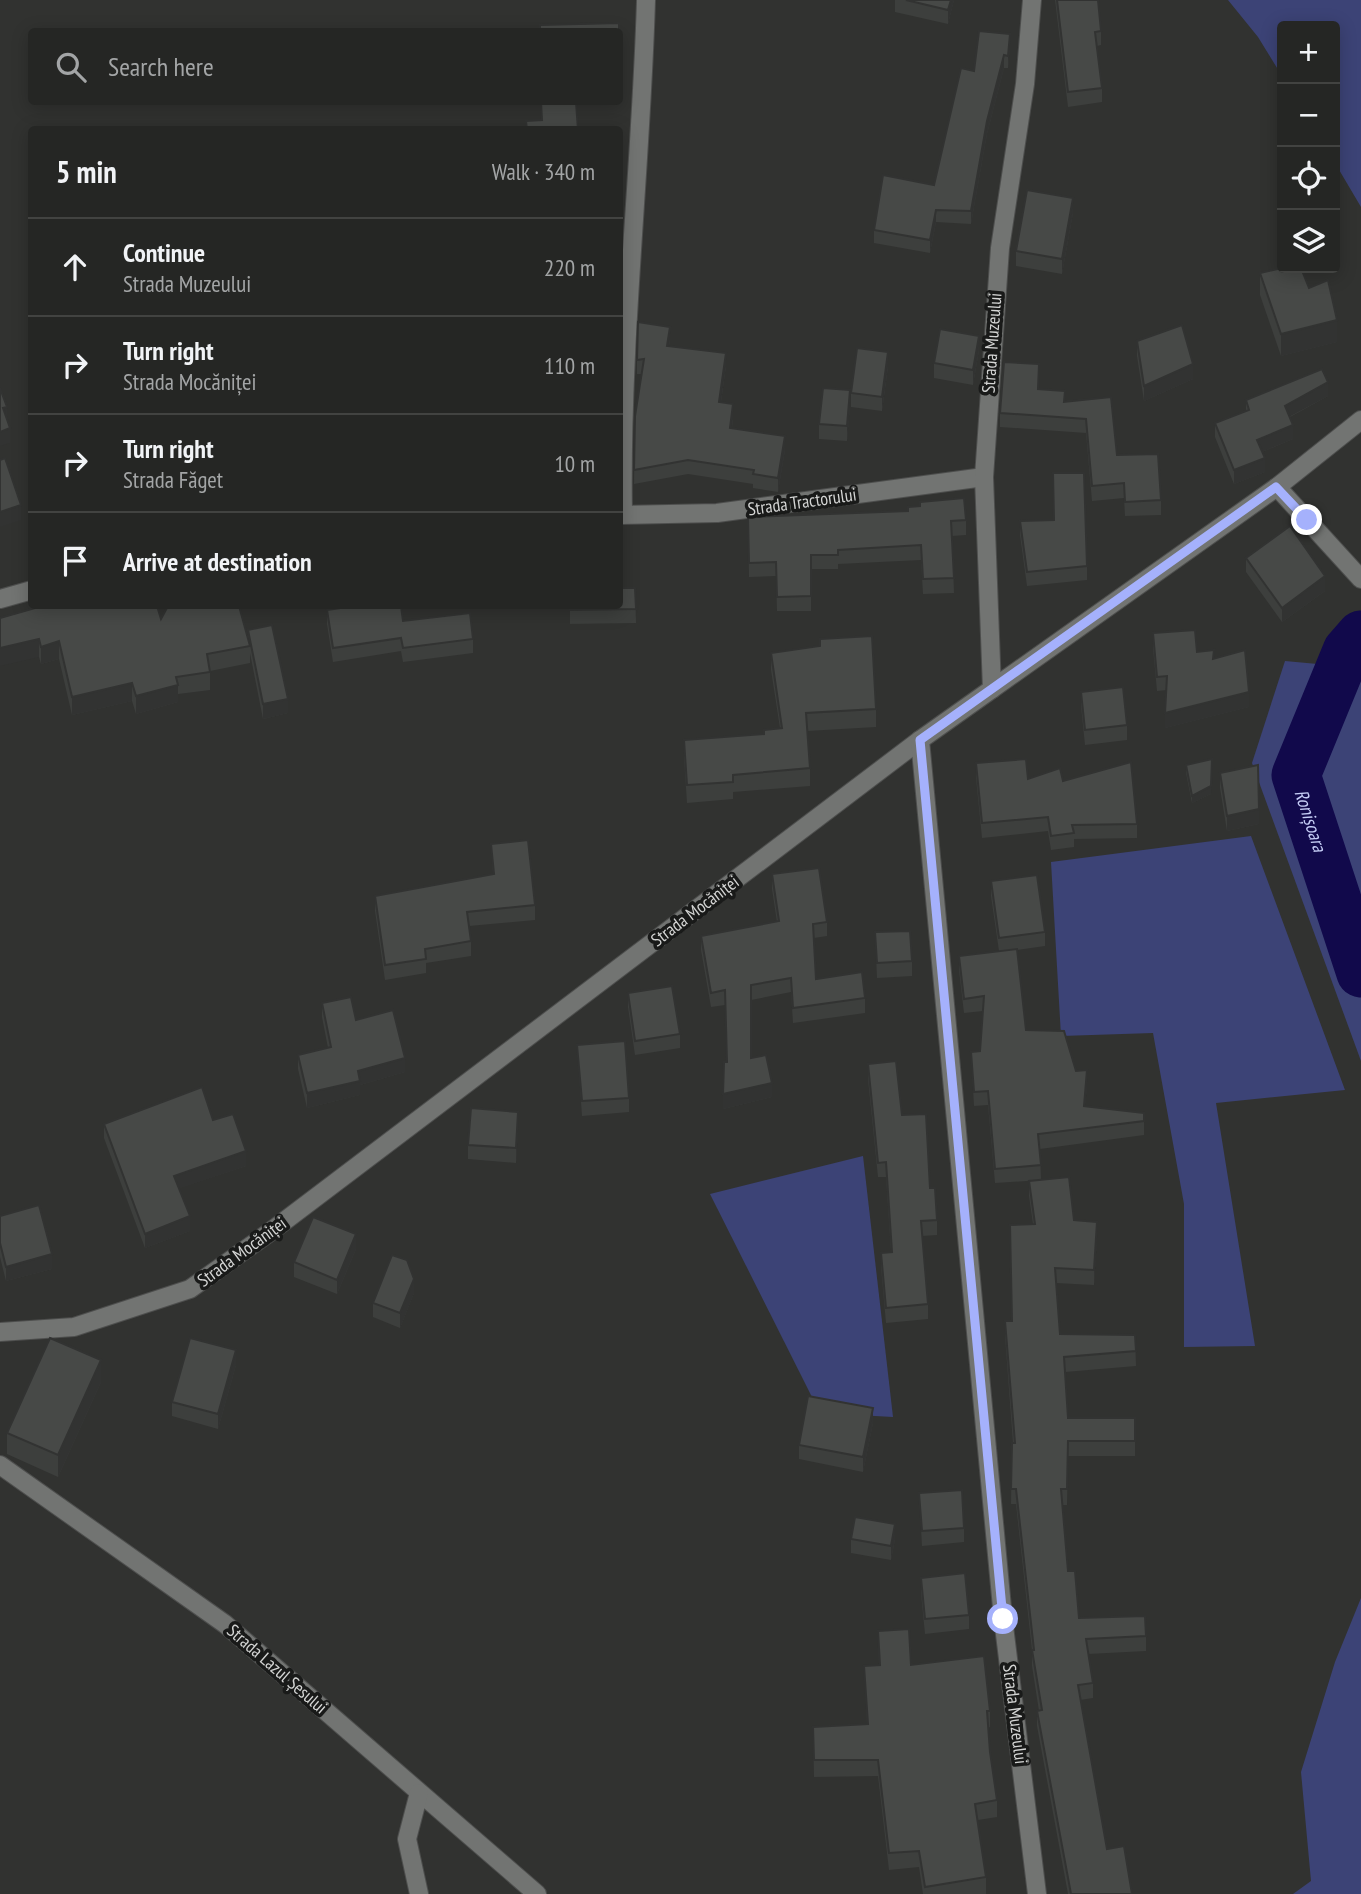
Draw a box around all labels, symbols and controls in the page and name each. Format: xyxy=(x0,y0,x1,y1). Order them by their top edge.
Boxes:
map controls xyxy=(1277,21,1340,273)
button: + xyxy=(1277,21,1340,84)
search box xyxy=(28,28,623,105)
icon: search xyxy=(52,48,90,86)
text: Search here xyxy=(108,50,214,83)
button: − xyxy=(1277,84,1340,147)
button: locate xyxy=(1277,147,1340,210)
text: 5 min xyxy=(56,152,117,191)
text: Walk · 340 m xyxy=(492,157,595,186)
button: layers xyxy=(1277,210,1340,273)
text: Continue xyxy=(123,236,205,269)
icon: ahead xyxy=(56,248,94,286)
text: 220 m xyxy=(544,253,595,282)
text: Strada Muzeului xyxy=(123,269,251,298)
street label: Strada Muzeului xyxy=(977,292,1006,394)
text: Turn right xyxy=(123,334,214,367)
icon: right xyxy=(56,346,94,384)
text: 110 m xyxy=(544,351,595,380)
text: Strada Mocăniței xyxy=(123,367,256,396)
text: Turn right xyxy=(123,432,214,465)
icon: right xyxy=(56,444,94,482)
text: 10 m xyxy=(554,449,595,478)
text: Strada Făget xyxy=(123,465,223,494)
street label: Strada Tractorului xyxy=(746,483,858,521)
route end xyxy=(1291,504,1322,535)
icon: arrive xyxy=(56,542,94,580)
text: Arrive at destination xyxy=(123,545,312,578)
water label: Ronișoara xyxy=(1289,786,1333,856)
street label: Strada Mocăniței xyxy=(646,870,743,951)
street label: Strada Mocăniței xyxy=(193,1212,291,1292)
route start xyxy=(987,1603,1018,1634)
street label: Strada Lazul Șesului xyxy=(223,1619,332,1718)
street label: Strada Muzeului xyxy=(998,1663,1033,1765)

